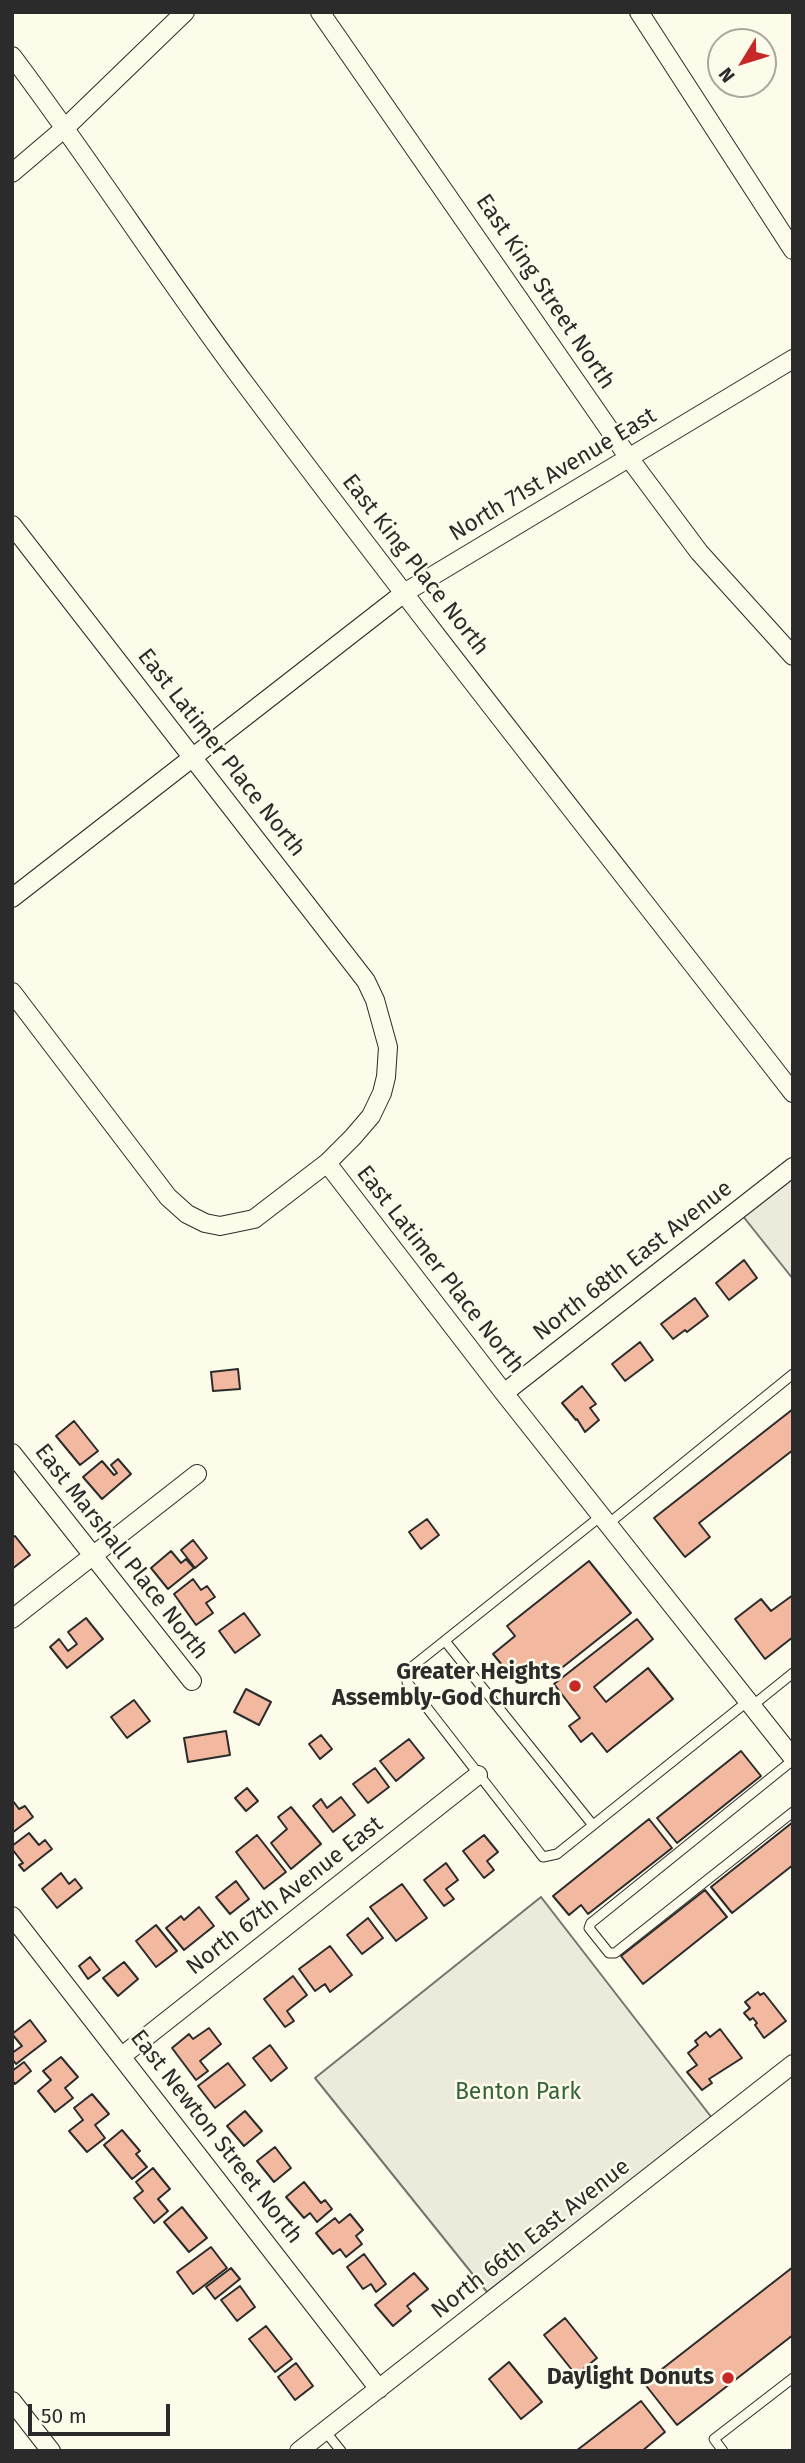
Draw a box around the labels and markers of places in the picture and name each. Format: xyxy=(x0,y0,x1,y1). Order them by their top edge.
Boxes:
place label: Greater Heights Assembly-God Church xyxy=(332,1659,561,1713)
marker: Greater Heights Assembly-God Church xyxy=(567,1678,583,1694)
place label: Daylight Donuts xyxy=(547,2364,714,2392)
marker: Daylight Donuts xyxy=(720,2370,736,2386)

